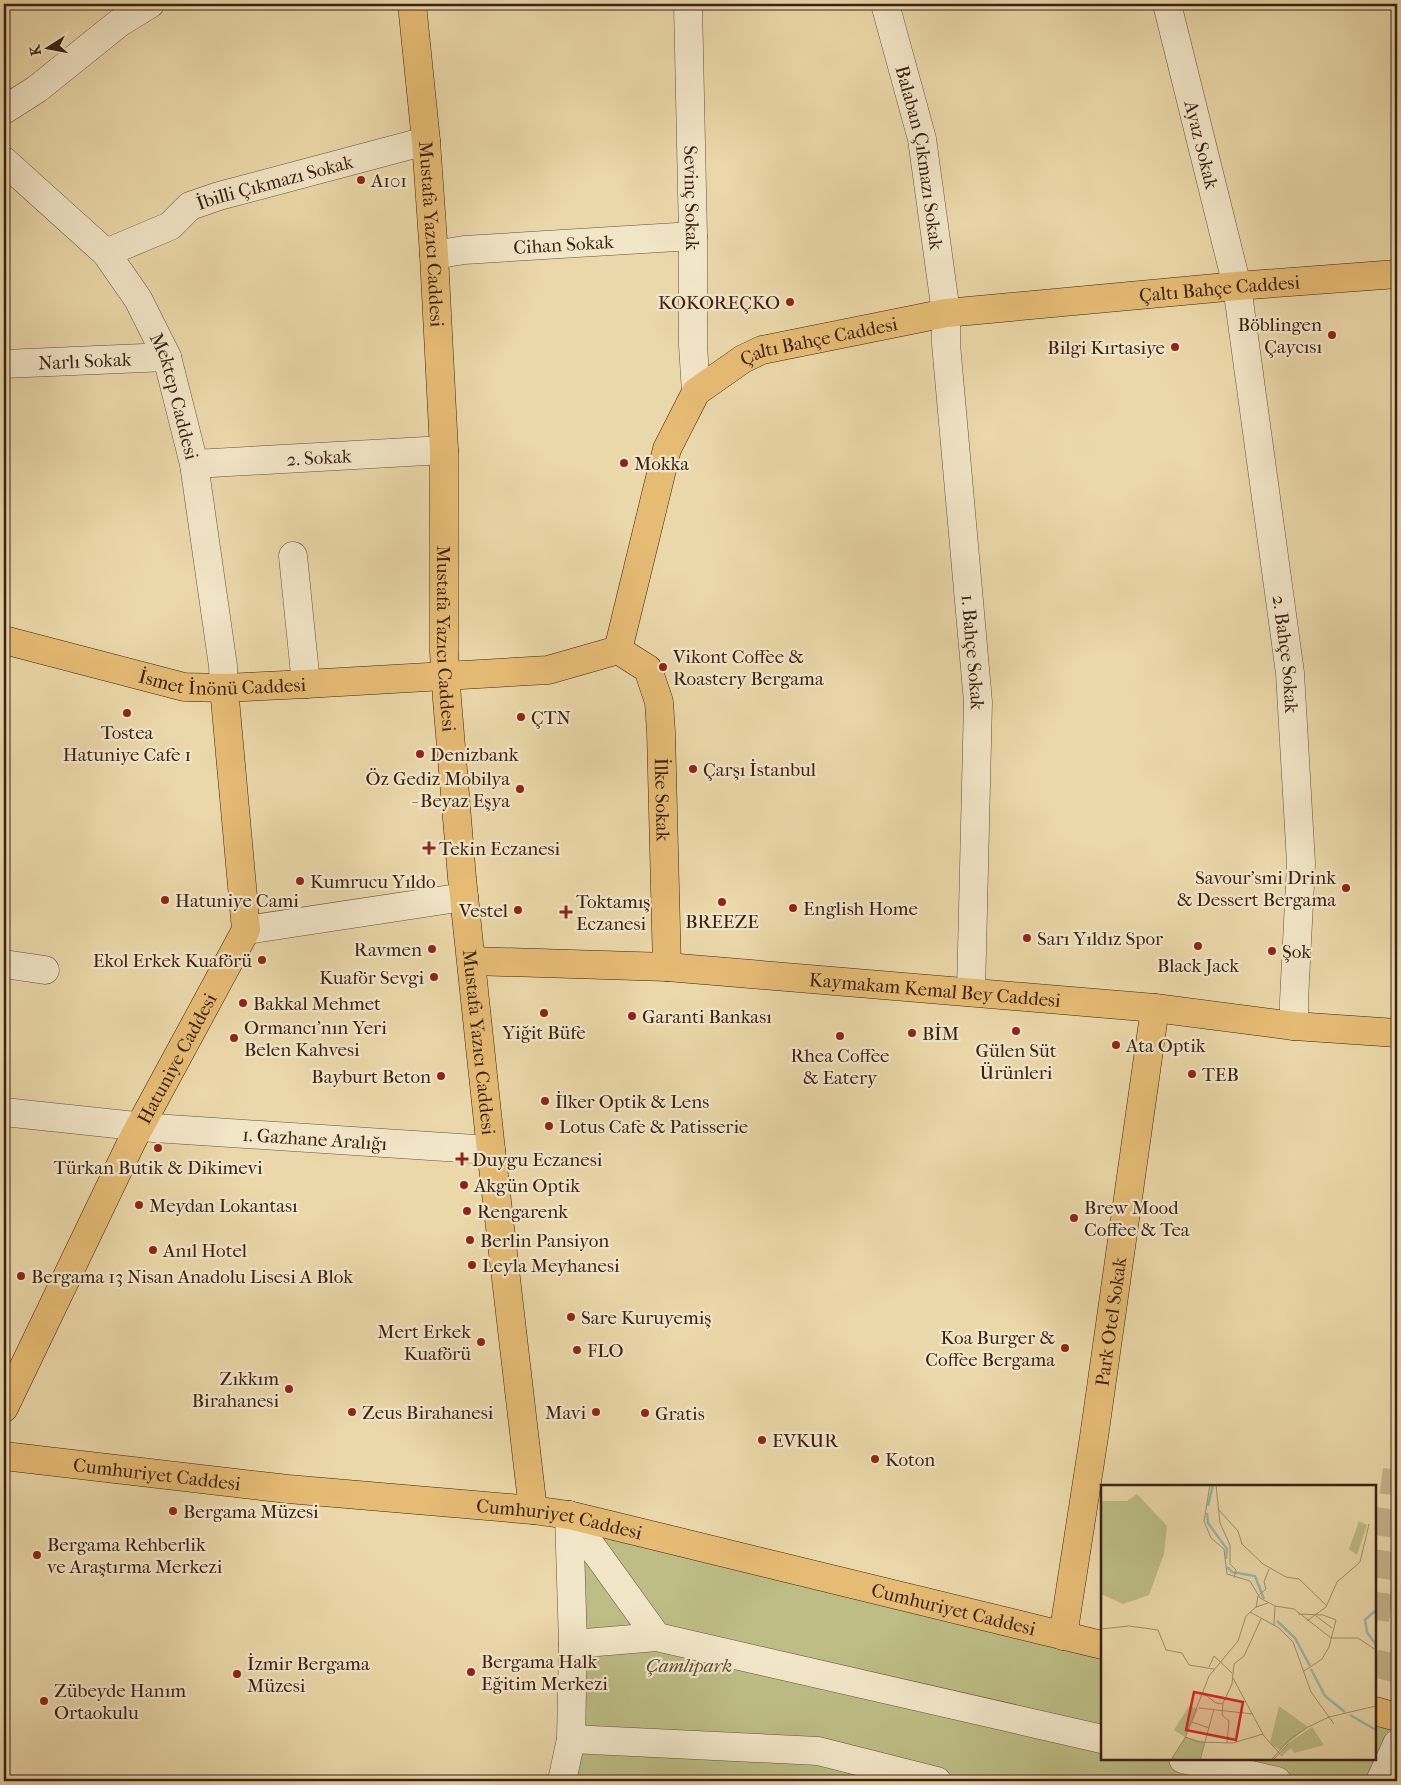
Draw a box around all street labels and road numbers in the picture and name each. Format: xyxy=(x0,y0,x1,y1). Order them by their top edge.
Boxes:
street label: Balaban Çıkmazı Sokak xyxy=(890,63,947,252)
street label: Ayaz Sokak xyxy=(1179,97,1223,192)
street label: Mustafa Yazıcı Caddesi xyxy=(414,140,448,328)
street label: Sevinç Sokak xyxy=(679,145,703,251)
street label: İbilli Çıkmazı Sokak xyxy=(194,151,356,215)
street label: Cihan Sokak xyxy=(513,231,615,259)
street label: Çaltı Bahçe Caddesi xyxy=(1138,271,1301,308)
street label: Çaltı Bahçe Caddesi xyxy=(737,313,900,372)
street label: Mektep Caddesi xyxy=(145,329,203,462)
street label: Narlı Sokak xyxy=(38,349,132,375)
street label: 2. Sokak xyxy=(286,445,352,471)
street label: Mustafa Yazıcı Caddesi xyxy=(432,546,460,733)
street label: 1. Bahçe Sokak xyxy=(956,594,988,710)
street label: 2. Bahçe Sokak xyxy=(1267,594,1302,714)
street label: İsmet İnönü Caddesi xyxy=(136,666,307,700)
street label: İlke Sokak xyxy=(650,758,674,842)
street label: Mustafa Yazıcı Caddesi xyxy=(458,948,499,1136)
street label: Kaymakam Kemal Bey Caddesi xyxy=(808,969,1062,1012)
street label: Hatuniye Caddesi xyxy=(133,989,222,1128)
street label: 1. Gazhane Aralığı xyxy=(242,1124,388,1155)
street label: Park Otel Sokak xyxy=(1091,1256,1131,1388)
street label: Cumhuriyet Caddesi xyxy=(72,1454,242,1495)
street label: Cumhuriyet Caddesi xyxy=(475,1495,645,1545)
street label: Cumhuriyet Caddesi xyxy=(869,1579,1038,1640)

